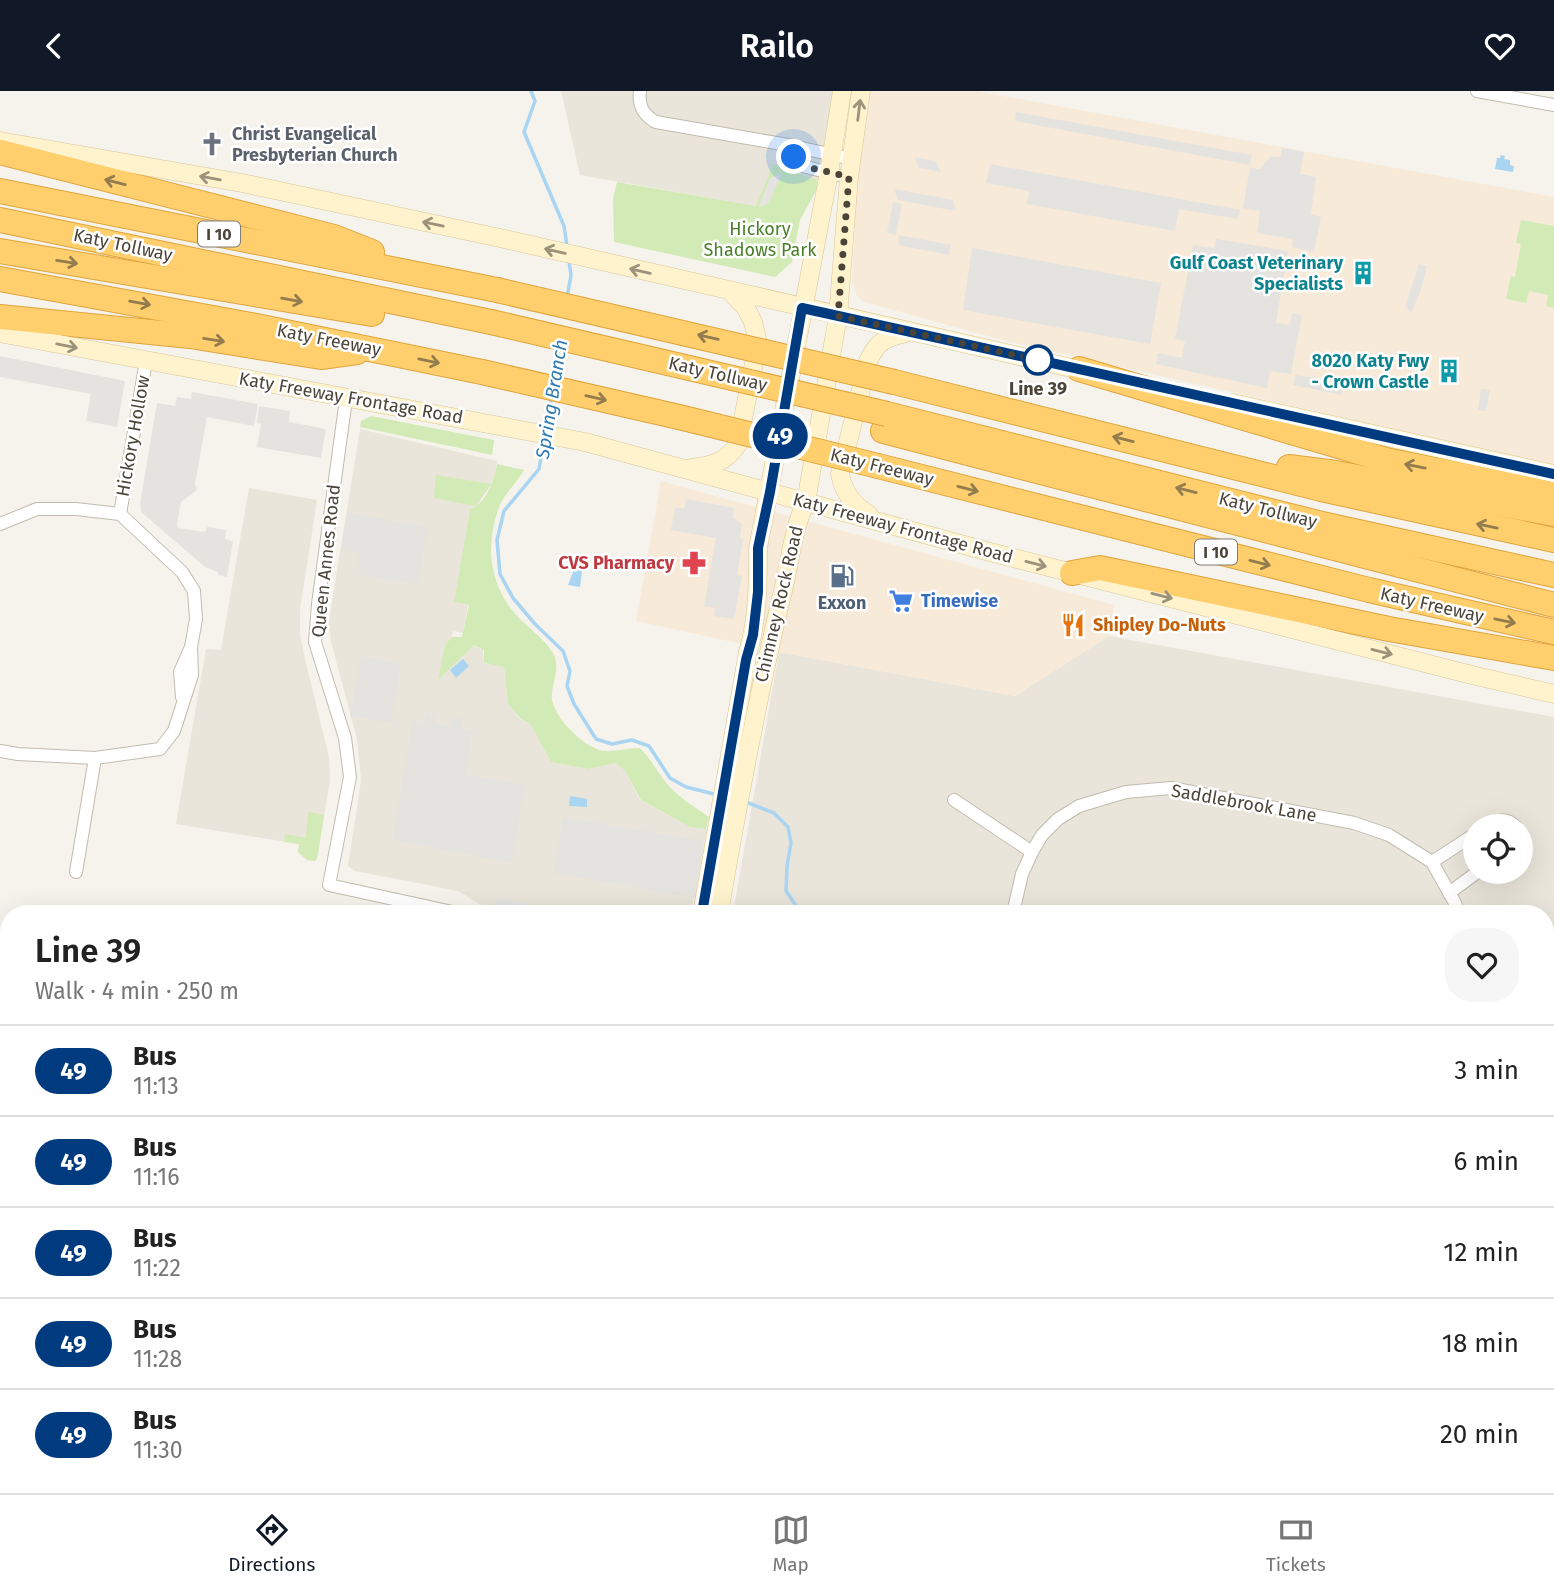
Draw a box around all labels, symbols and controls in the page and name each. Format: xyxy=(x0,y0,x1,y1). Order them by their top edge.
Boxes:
icon: back xyxy=(35,27,73,65)
text: Railo xyxy=(740,27,814,65)
icon: heart xyxy=(1481,27,1519,65)
one-way arrow xyxy=(852,99,865,122)
place label: Christ Evangelical Presbyterian Church xyxy=(232,123,398,166)
church icon: Christ Evangelical Presbyterian Church xyxy=(198,130,226,158)
your location xyxy=(776,139,811,174)
one-way arrow xyxy=(200,170,222,184)
one-way arrow xyxy=(104,175,126,188)
one-way arrow xyxy=(422,217,445,230)
park label: Hickory Shadows Park xyxy=(704,218,817,261)
road number: I 10 xyxy=(198,221,240,246)
street label: Katy Tollway xyxy=(71,224,175,266)
one-way arrow xyxy=(544,244,567,257)
place label: Gulf Coast Veterinary Specialists xyxy=(1170,252,1344,295)
one-way arrow xyxy=(55,256,78,269)
building icon: Gulf Coast Veterinary Specialists xyxy=(1349,259,1377,287)
one-way arrow xyxy=(629,264,652,277)
one-way arrow xyxy=(280,294,303,307)
one-way arrow xyxy=(128,297,151,311)
street label: Katy Freeway xyxy=(275,319,383,361)
one-way arrow xyxy=(697,330,720,343)
one-way arrow xyxy=(202,334,225,347)
water label: Spring Branch xyxy=(531,338,572,461)
one-way arrow xyxy=(55,339,78,353)
marker: Line 39 xyxy=(1023,345,1053,375)
place label: 8020 Katy Fwy - Crown Castle xyxy=(1311,350,1430,393)
street label: Katy Tollway xyxy=(666,352,770,396)
one-way arrow xyxy=(417,355,440,368)
building icon: 8020 Katy Fwy - Crown Castle xyxy=(1435,357,1463,385)
street label: Katy Freeway Frontage Road xyxy=(237,367,465,429)
street label: Hickory Hollow xyxy=(112,374,155,498)
place label: Line 39 xyxy=(1009,378,1067,400)
one-way arrow xyxy=(584,392,607,405)
line badge: 49 xyxy=(748,413,812,459)
text: 49 xyxy=(767,422,793,450)
one-way arrow xyxy=(1112,432,1135,445)
street label: Katy Freeway xyxy=(828,444,936,490)
one-way arrow xyxy=(1404,459,1427,473)
one-way arrow xyxy=(1175,482,1198,496)
street label: Queen Annes Road xyxy=(307,483,345,639)
one-way arrow xyxy=(957,483,979,496)
street label: Katy Tollway xyxy=(1216,487,1320,533)
street label: Katy Freeway Frontage Road xyxy=(790,488,1016,568)
one-way arrow xyxy=(1476,519,1499,533)
street label: Chimney Rock Road xyxy=(750,524,808,684)
road number: I 10 xyxy=(1195,539,1237,565)
pharmacy icon: CVS Pharmacy xyxy=(680,549,708,577)
place label: CVS Pharmacy xyxy=(558,552,675,574)
one-way arrow xyxy=(1248,557,1271,570)
one-way arrow xyxy=(1024,558,1047,571)
fuel station icon: Exxon xyxy=(828,562,856,590)
street label: Katy Freeway xyxy=(1378,582,1486,628)
supermarket icon: Timewise xyxy=(887,587,915,615)
place label: Timewise xyxy=(921,590,998,612)
one-way arrow xyxy=(1150,590,1172,603)
place label: Exxon xyxy=(818,592,866,614)
restaurant icon: Shipley Do-Nuts xyxy=(1059,611,1087,639)
place label: Shipley Do-Nuts xyxy=(1093,614,1226,636)
one-way arrow xyxy=(1493,615,1516,629)
one-way arrow xyxy=(1370,646,1393,659)
street label: Saddlebrook Lane xyxy=(1170,779,1318,827)
map controls xyxy=(1463,814,1533,884)
button: locate xyxy=(1463,814,1533,884)
button: heart xyxy=(1445,928,1519,1002)
text: Line 39 xyxy=(35,931,141,971)
text: Walk · 4 min · 250 m xyxy=(35,977,239,1005)
text: Bus xyxy=(133,1041,176,1072)
text: 3 min xyxy=(1454,1055,1519,1086)
text: 49 xyxy=(60,1057,87,1085)
text: 11:13 xyxy=(133,1072,179,1100)
text: Bus xyxy=(133,1132,176,1163)
text: 6 min xyxy=(1453,1146,1519,1177)
text: 49 xyxy=(60,1148,87,1176)
text: 11:16 xyxy=(133,1163,179,1191)
text: Bus xyxy=(133,1223,176,1254)
text: 12 min xyxy=(1443,1237,1519,1268)
text: 49 xyxy=(60,1239,87,1267)
text: 11:22 xyxy=(133,1254,181,1282)
text: Bus xyxy=(133,1314,176,1345)
text: 18 min xyxy=(1442,1328,1519,1359)
text: 49 xyxy=(60,1330,87,1358)
text: 11:28 xyxy=(133,1345,182,1373)
text: Bus xyxy=(133,1405,176,1436)
text: 20 min xyxy=(1440,1419,1519,1450)
text: 49 xyxy=(60,1421,87,1449)
text: 11:30 xyxy=(133,1436,183,1464)
tab: Directions xyxy=(228,1511,315,1576)
tab: Map xyxy=(772,1511,810,1576)
tab: Tickets xyxy=(1266,1511,1326,1576)

